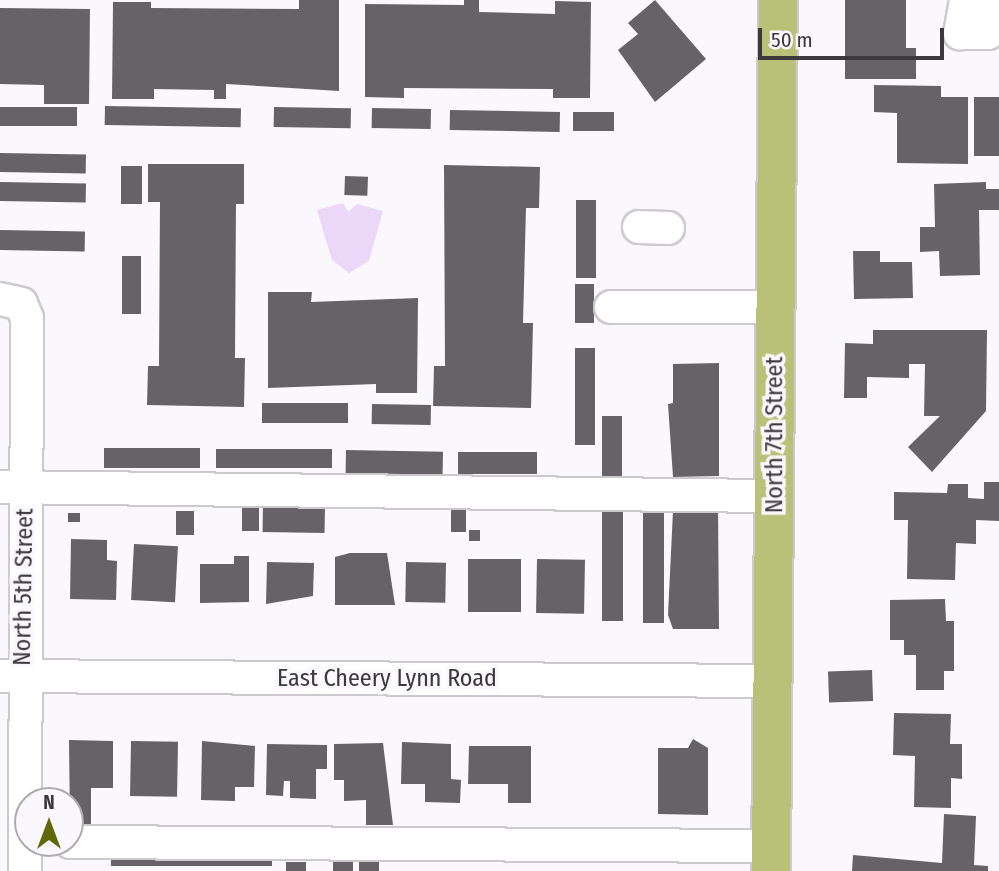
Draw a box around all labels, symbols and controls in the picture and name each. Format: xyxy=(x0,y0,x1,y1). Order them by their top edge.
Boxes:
scale bar xyxy=(761,14,946,58)
text: 50 m xyxy=(771,27,813,53)
street label: North 7th Street xyxy=(761,357,789,513)
street label: North 5th Street xyxy=(8,508,40,666)
street label: East Cheery Lynn Road xyxy=(277,665,497,693)
north arrow xyxy=(14,787,84,857)
text: N xyxy=(43,791,55,814)

